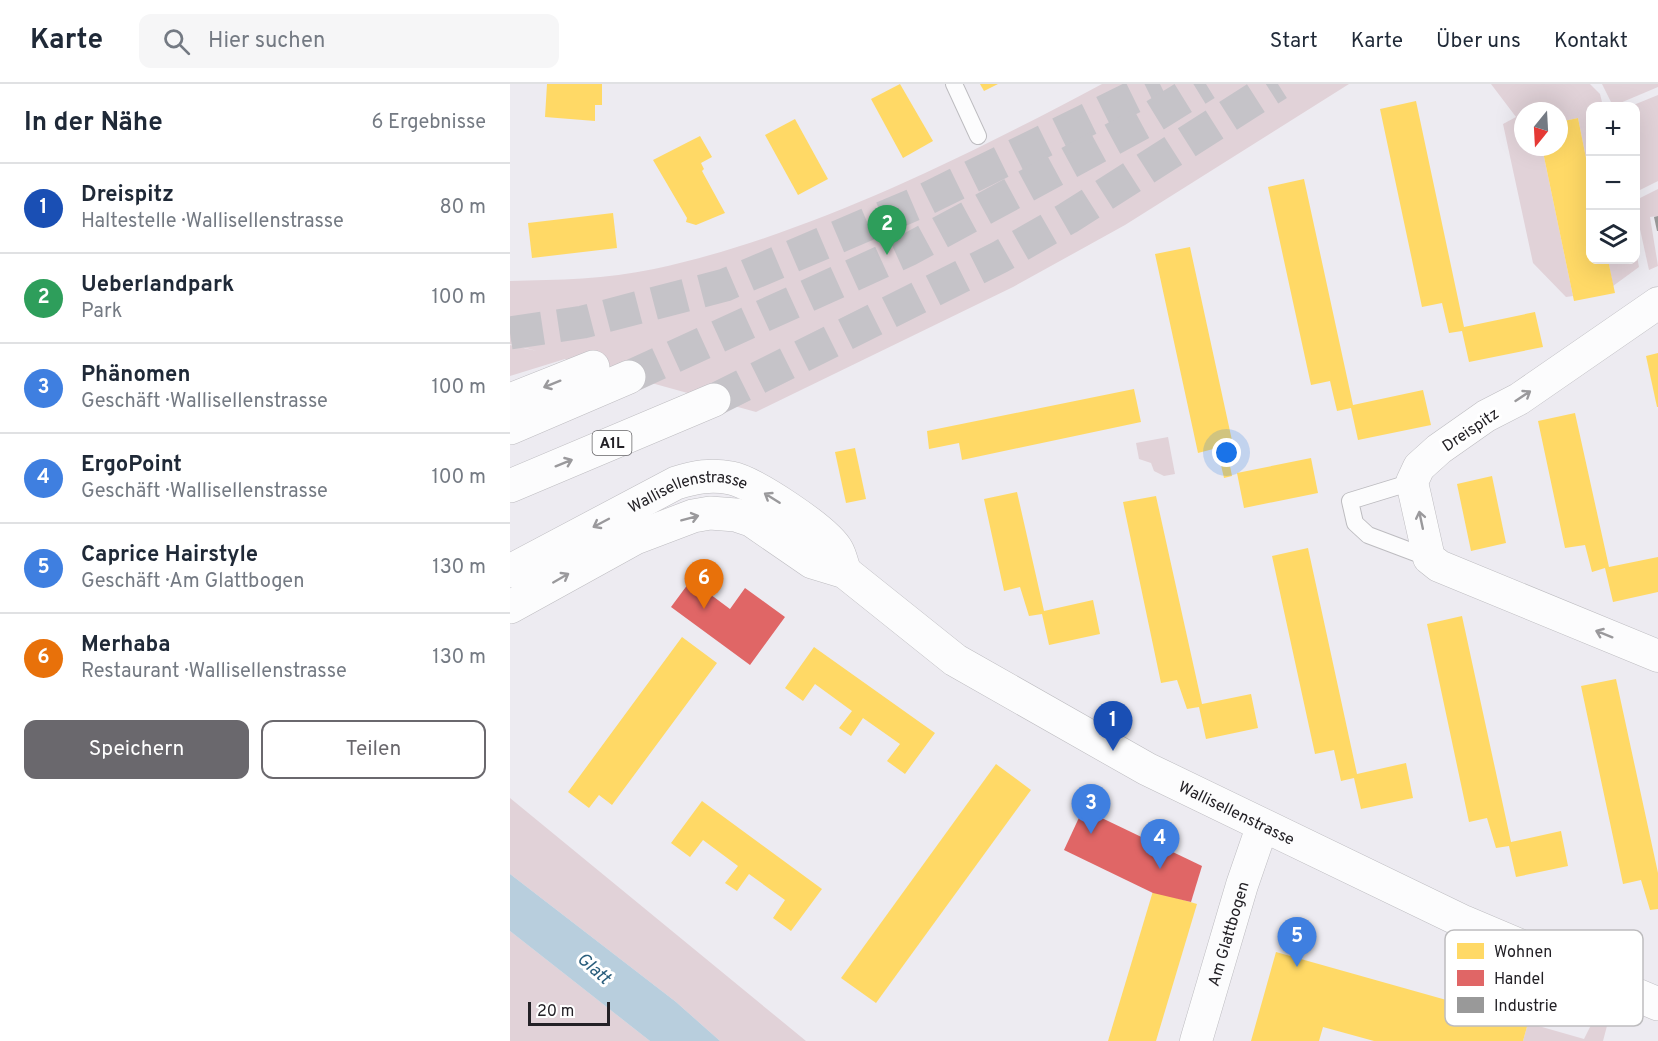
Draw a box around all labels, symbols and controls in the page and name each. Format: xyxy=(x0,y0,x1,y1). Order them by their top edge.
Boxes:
search box xyxy=(139,14,559,68)
text: Karte xyxy=(30,23,103,59)
icon: search xyxy=(160,25,193,58)
text: Hier suchen xyxy=(208,28,325,55)
text: Start xyxy=(1270,28,1318,55)
text: Karte xyxy=(1351,28,1403,55)
text: Über uns xyxy=(1436,28,1521,55)
text: Kontakt xyxy=(1554,28,1628,55)
north arrow xyxy=(1514,102,1568,156)
map controls xyxy=(1586,102,1640,264)
button: + xyxy=(1586,102,1640,156)
text: In der Nähe xyxy=(24,107,163,140)
text: 6 Ergebnisse xyxy=(371,110,486,136)
button: − xyxy=(1586,156,1640,210)
text: Dreispitz xyxy=(81,182,174,209)
text: 1 xyxy=(40,195,48,221)
text: 80 m xyxy=(440,195,486,221)
pin: 2 xyxy=(868,206,907,255)
text: Haltestelle · Wallisellenstrasse xyxy=(81,209,344,235)
button: layers xyxy=(1586,210,1640,264)
text: Ueberlandpark xyxy=(81,272,234,299)
text: 2 xyxy=(37,285,50,311)
text: 100 m xyxy=(431,285,486,311)
text: Park xyxy=(81,299,122,325)
text: Phänomen xyxy=(81,362,190,389)
text: 3 xyxy=(38,375,50,401)
text: 100 m xyxy=(431,375,486,401)
one-way arrow xyxy=(543,379,562,390)
text: Geschäft · Wallisellenstrasse xyxy=(81,389,328,415)
one-way arrow xyxy=(1514,389,1531,401)
street label: Dreispitz xyxy=(1439,404,1503,457)
road number: A1L xyxy=(592,431,632,455)
your location xyxy=(1212,438,1241,467)
text: ErgoPoint xyxy=(81,452,182,479)
one-way arrow xyxy=(554,457,573,468)
text: 4 xyxy=(37,465,50,491)
text: 100 m xyxy=(431,465,486,491)
street label: Wallisellenstrasse xyxy=(625,468,751,519)
text: Geschäft · Wallisellenstrasse xyxy=(81,479,328,505)
one-way arrow xyxy=(763,492,780,505)
one-way arrow xyxy=(680,511,699,523)
one-way arrow xyxy=(1415,511,1426,530)
one-way arrow xyxy=(593,517,610,529)
text: Caprice Hairstyle xyxy=(81,542,258,569)
text: 5 xyxy=(37,555,50,581)
text: 130 m xyxy=(432,555,486,581)
pin: 6 xyxy=(684,560,724,609)
text: Geschäft · Am Glattbogen xyxy=(81,569,305,595)
one-way arrow xyxy=(552,572,569,584)
one-way arrow xyxy=(1595,628,1614,639)
text: Merhaba xyxy=(81,632,171,659)
text: 6 xyxy=(37,645,50,671)
text: 130 m xyxy=(432,645,486,671)
text: Restaurant · Wallisellenstrasse xyxy=(81,659,347,685)
pin: 1 xyxy=(1094,702,1132,751)
button: Speichern xyxy=(24,720,249,779)
button: Teilen xyxy=(261,720,486,779)
street label: Wallisellenstrasse xyxy=(1175,778,1297,851)
pin: 3 xyxy=(1072,784,1110,834)
pin: 4 xyxy=(1140,820,1180,869)
street label: Am Glattbogen xyxy=(1205,879,1255,989)
pin: 5 xyxy=(1278,918,1316,967)
legend xyxy=(1445,930,1643,1026)
text: Wohnen xyxy=(1494,943,1552,963)
water label: Glatt xyxy=(571,948,616,991)
text: Handel xyxy=(1494,970,1544,990)
text: Industrie xyxy=(1494,997,1557,1017)
scale bar xyxy=(528,999,610,1026)
text: 20 m xyxy=(537,1002,574,1022)

